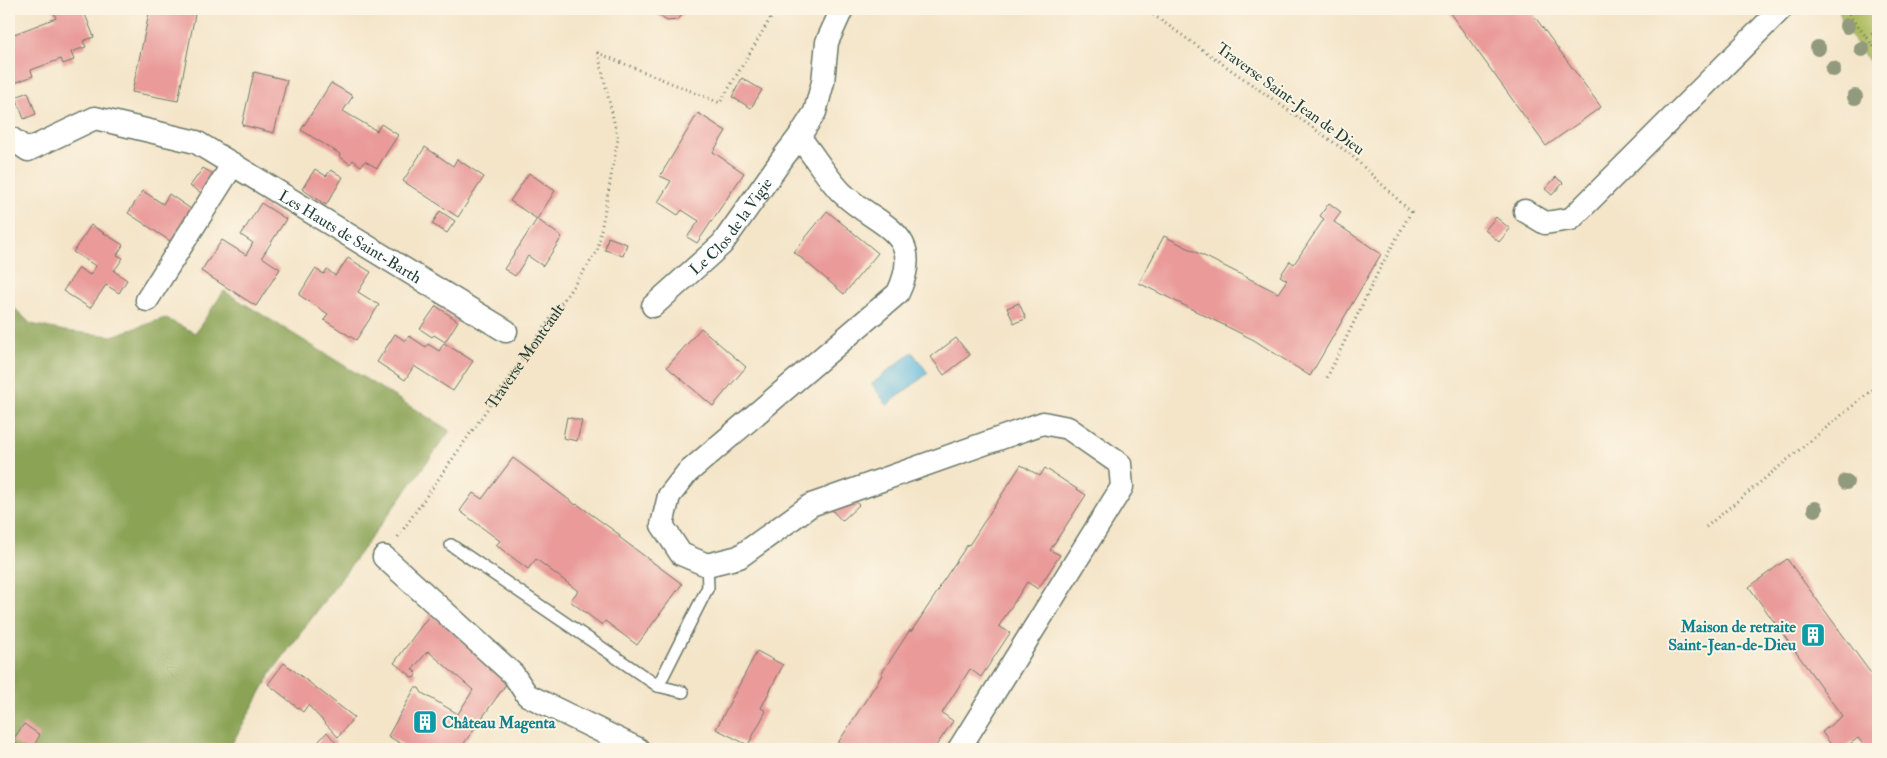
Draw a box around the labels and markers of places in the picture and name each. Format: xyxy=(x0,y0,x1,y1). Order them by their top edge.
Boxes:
place label: Maison de retraite Saint-Jean-de-Dieu xyxy=(1668,617,1797,656)
building icon: Maison de retraite Saint-Jean-de-Dieu xyxy=(1800,622,1826,648)
building icon: Château Magenta xyxy=(412,709,438,735)
place label: Château Magenta xyxy=(442,713,556,734)

